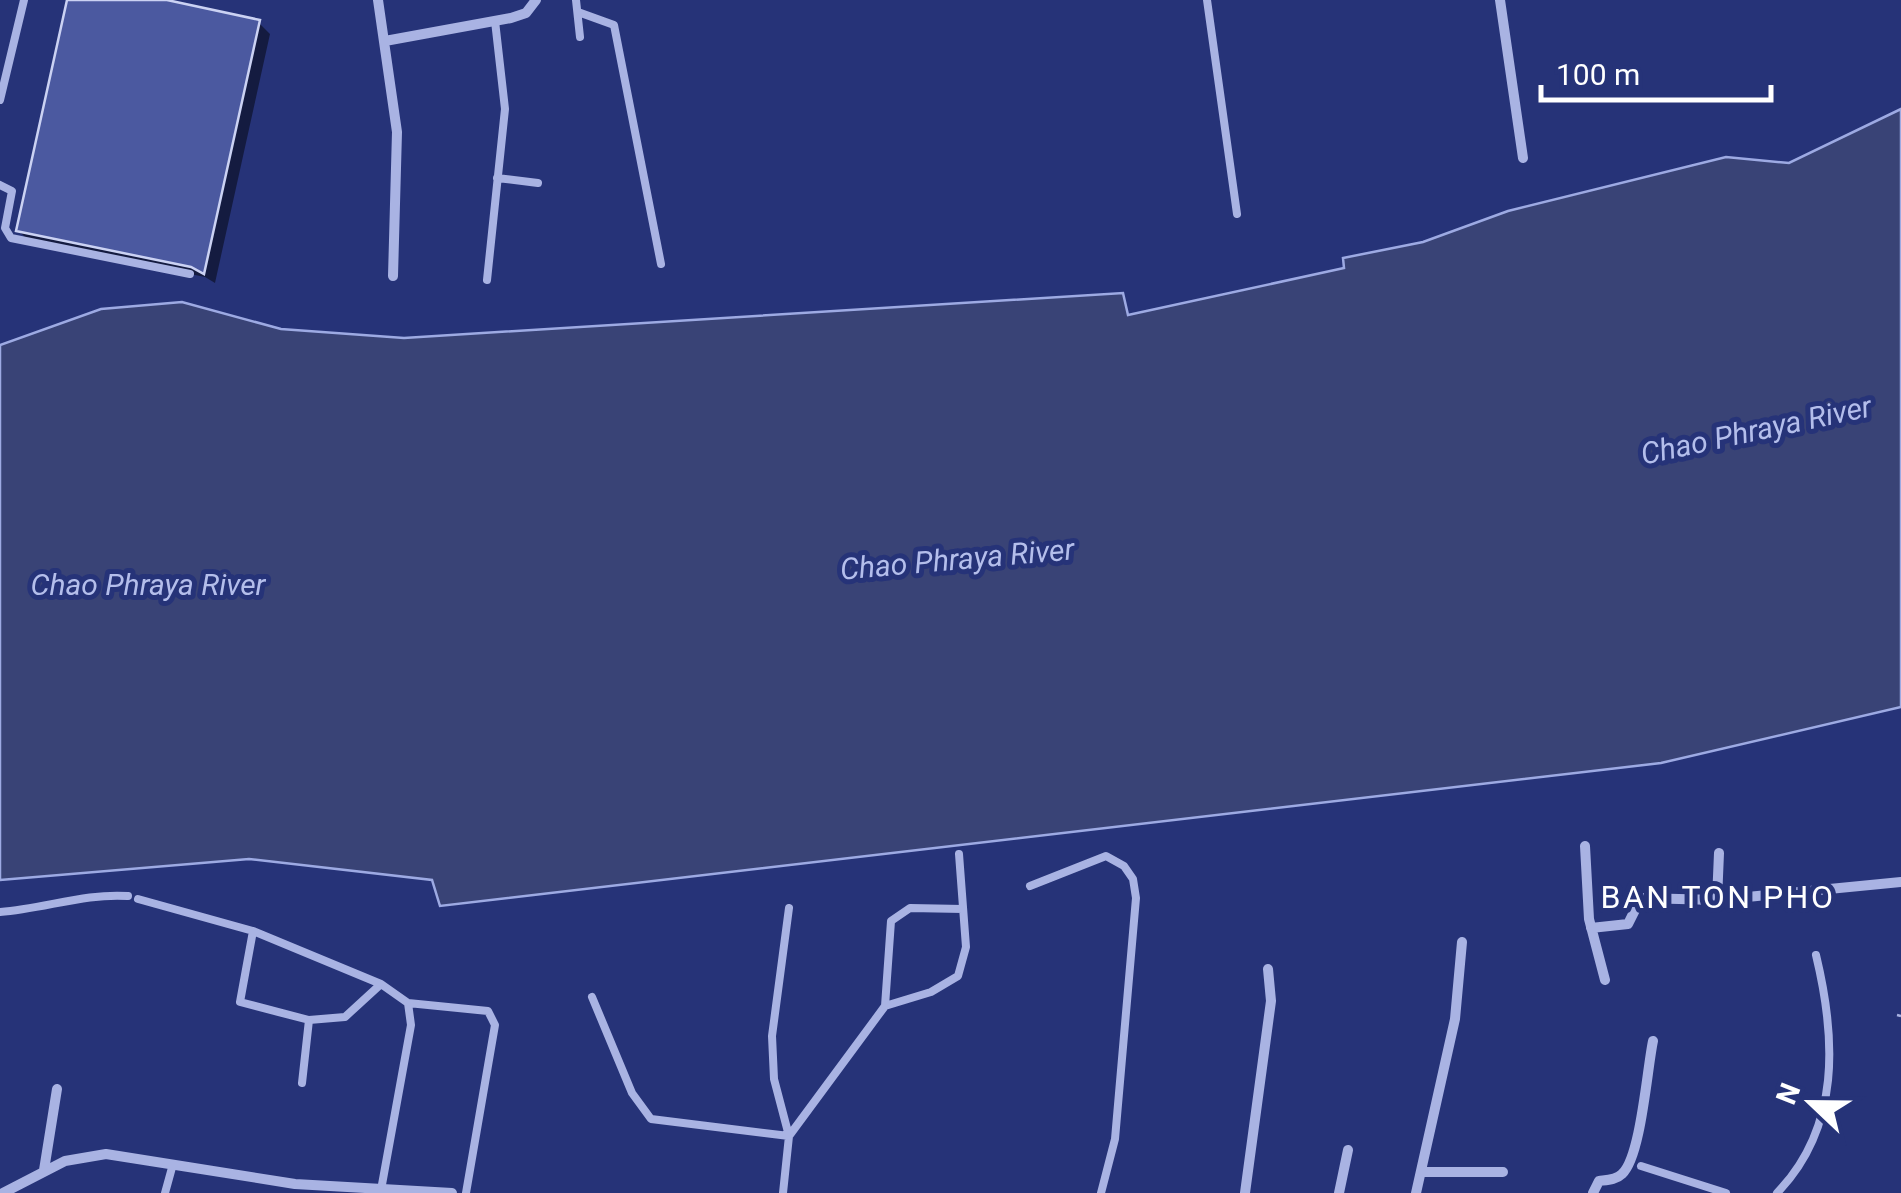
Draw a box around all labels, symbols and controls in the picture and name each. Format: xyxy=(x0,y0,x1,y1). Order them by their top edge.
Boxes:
scale bar xyxy=(1541,40,1771,102)
text: 100 m xyxy=(1556,57,1640,92)
water label: Chao Phraya River xyxy=(1637,388,1876,472)
water label: Chao Phraya River xyxy=(838,531,1077,587)
water label: Chao Phraya River xyxy=(31,567,267,602)
district label: BAN TON PHO xyxy=(1601,878,1835,916)
north arrow xyxy=(1761,1053,1861,1153)
text: N xyxy=(1769,1078,1807,1109)

